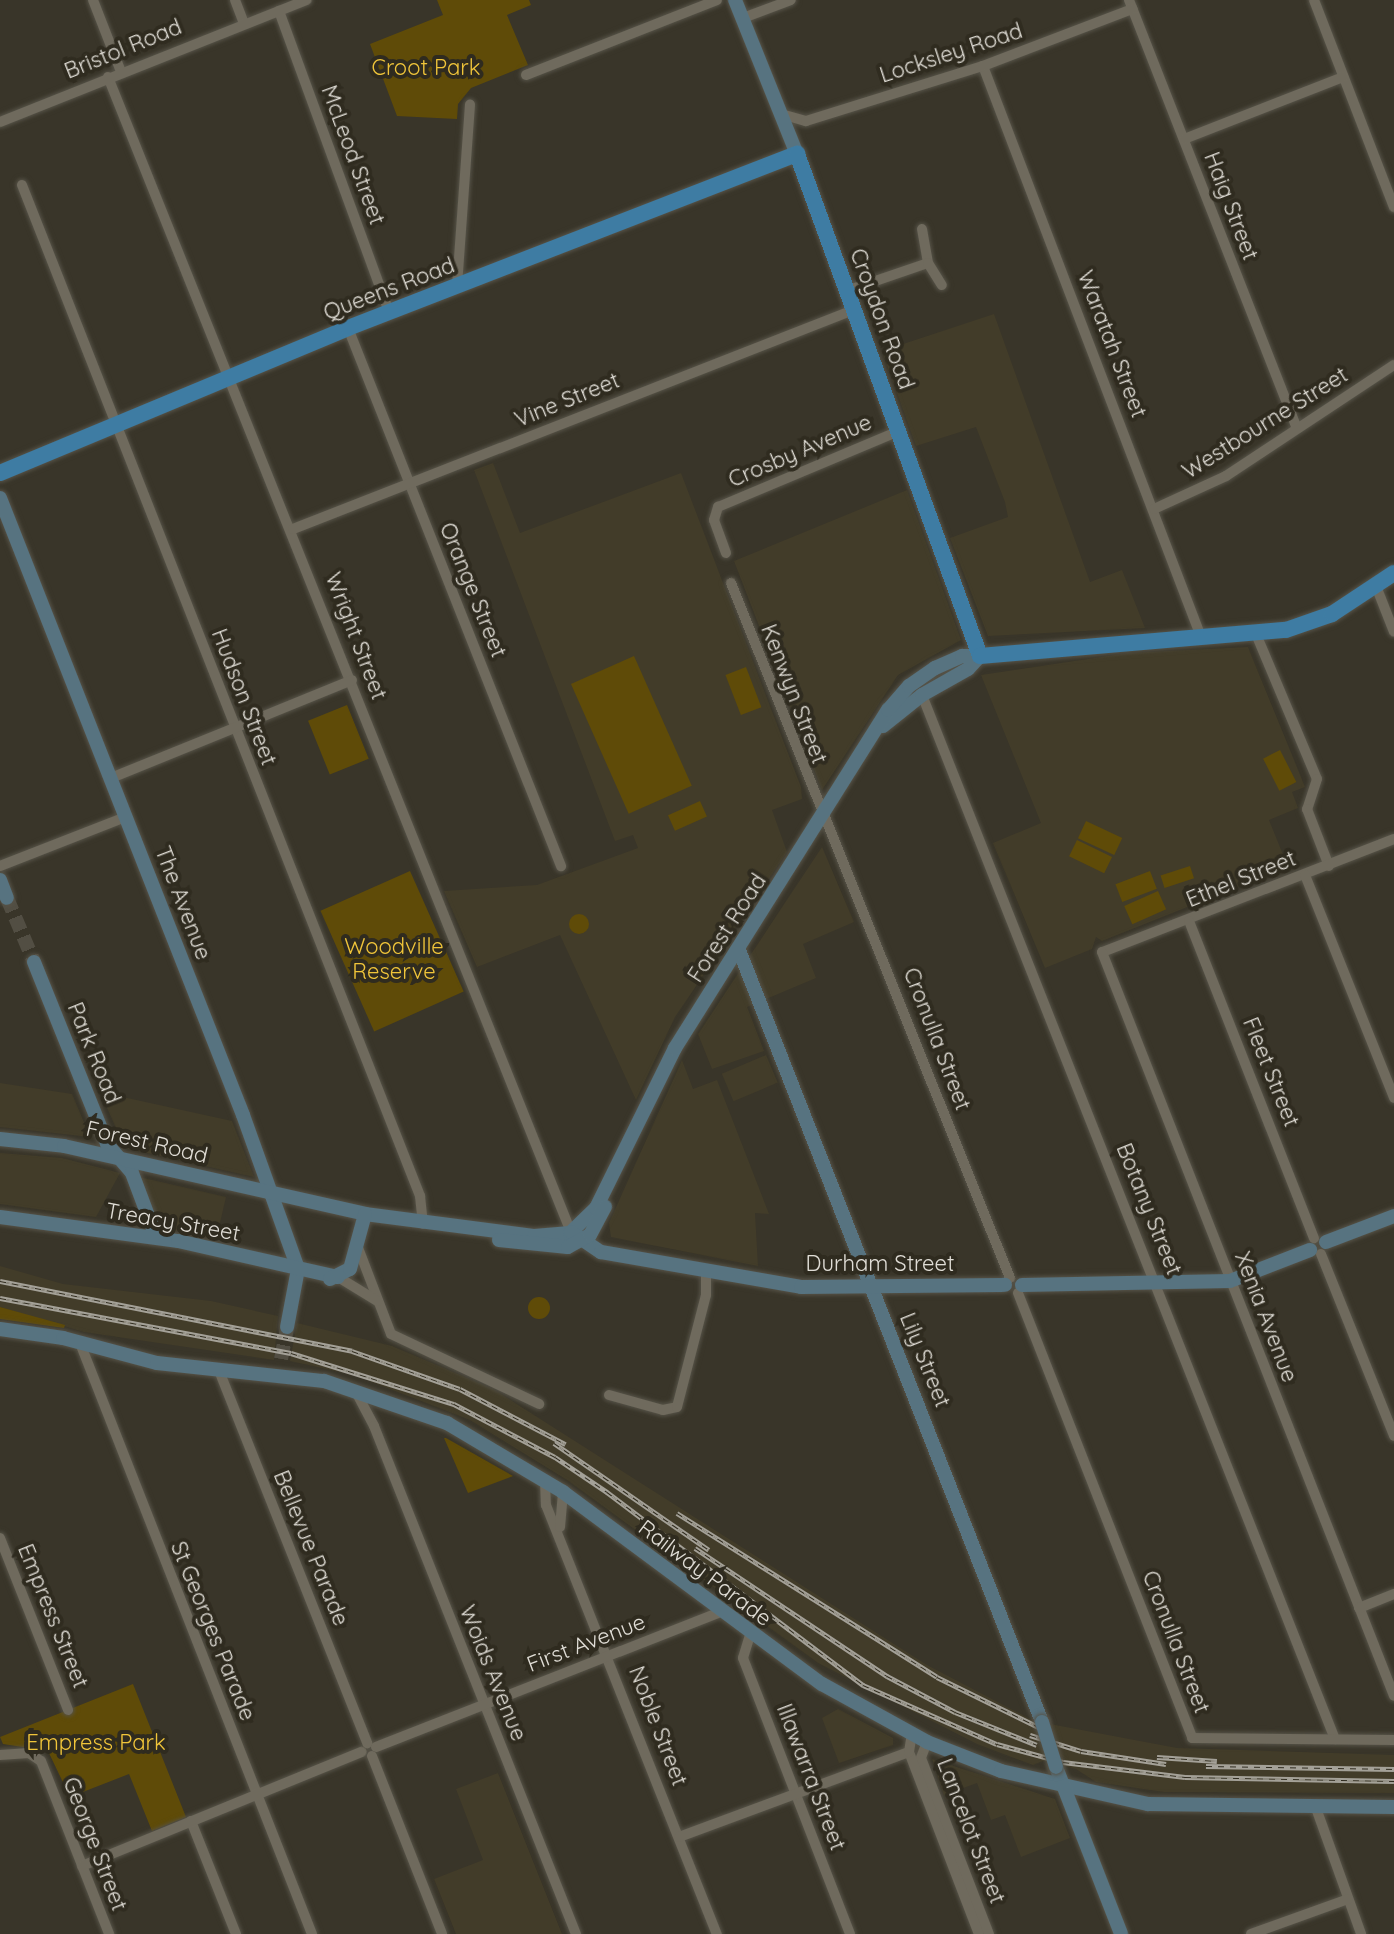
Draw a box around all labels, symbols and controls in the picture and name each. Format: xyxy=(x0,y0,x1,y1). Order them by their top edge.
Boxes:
street label: Bristol Road xyxy=(61,14,185,84)
street label: Locksley Road xyxy=(876,17,1026,89)
park label: Croot Park xyxy=(372,55,480,81)
street label: McLeod Street xyxy=(316,82,390,228)
street label: Haig Street xyxy=(1198,148,1264,264)
street label: Croydon Road xyxy=(844,245,920,393)
street label: Queens Road xyxy=(320,252,458,326)
street label: Waratah Street xyxy=(1072,267,1152,421)
street label: Westbourne Street xyxy=(1177,361,1353,485)
street label: Vine Street xyxy=(511,367,623,433)
street label: Crosby Avenue xyxy=(724,409,876,493)
street label: Orange Street xyxy=(434,519,512,661)
street label: Wright Street xyxy=(320,569,392,703)
street label: Kenwyn Street xyxy=(755,620,833,768)
street label: Hudson Street xyxy=(206,625,282,769)
street label: The Avenue xyxy=(149,843,217,963)
street label: Ethel Street xyxy=(1182,845,1300,913)
street label: Forest Road xyxy=(682,869,772,987)
park label: Woodville Reserve xyxy=(344,933,444,984)
street label: Cronulla Street xyxy=(898,964,976,1114)
street label: Park Road xyxy=(62,998,126,1108)
street label: Fleet Street xyxy=(1237,1013,1305,1131)
street label: Forest Road xyxy=(84,1115,210,1169)
street label: Botany Street xyxy=(1111,1139,1187,1279)
street label: Treacy Street xyxy=(104,1197,242,1247)
street label: Xenia Avenue xyxy=(1229,1248,1303,1386)
street label: Durham Street xyxy=(806,1251,954,1277)
street label: Lily Street xyxy=(894,1309,956,1411)
street label: Bellevue Parade xyxy=(268,1466,354,1630)
street label: Railway Parade xyxy=(633,1514,777,1632)
street label: St Georges Parade xyxy=(165,1538,261,1724)
street label: Empress Street xyxy=(12,1540,94,1692)
street label: Cronulla Street xyxy=(1137,1567,1215,1717)
street label: Woids Avenue xyxy=(454,1601,532,1745)
street label: First Avenue xyxy=(523,1608,649,1678)
street label: Noble Street xyxy=(623,1662,693,1790)
street label: Illawarra Street xyxy=(771,1700,851,1854)
park label: Empress Park xyxy=(26,1730,166,1756)
street label: Lancelot Street xyxy=(931,1755,1011,1907)
street label: George Street xyxy=(57,1773,133,1915)

